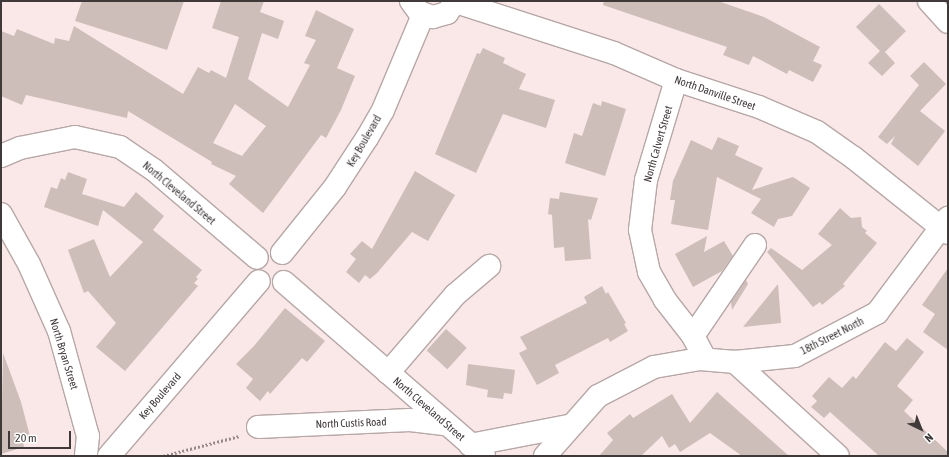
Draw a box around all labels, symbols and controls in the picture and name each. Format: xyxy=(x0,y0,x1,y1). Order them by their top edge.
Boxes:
street label: North Danville Street xyxy=(673,73,757,113)
street label: North Calvert Street xyxy=(641,104,675,184)
street label: Key Boulevard xyxy=(344,113,384,169)
street label: North Cleveland Street xyxy=(140,159,218,227)
street label: 18th Street North xyxy=(798,314,866,358)
street label: North Bryan Street xyxy=(47,317,81,391)
street label: Key Boulevard xyxy=(136,370,184,422)
street label: North Cleveland Street xyxy=(390,374,468,444)
north arrow xyxy=(901,409,941,449)
street label: North Custis Road xyxy=(315,415,387,431)
scale bar xyxy=(10,423,73,449)
text: 20 m xyxy=(15,431,37,445)
text: N xyxy=(923,431,936,444)

